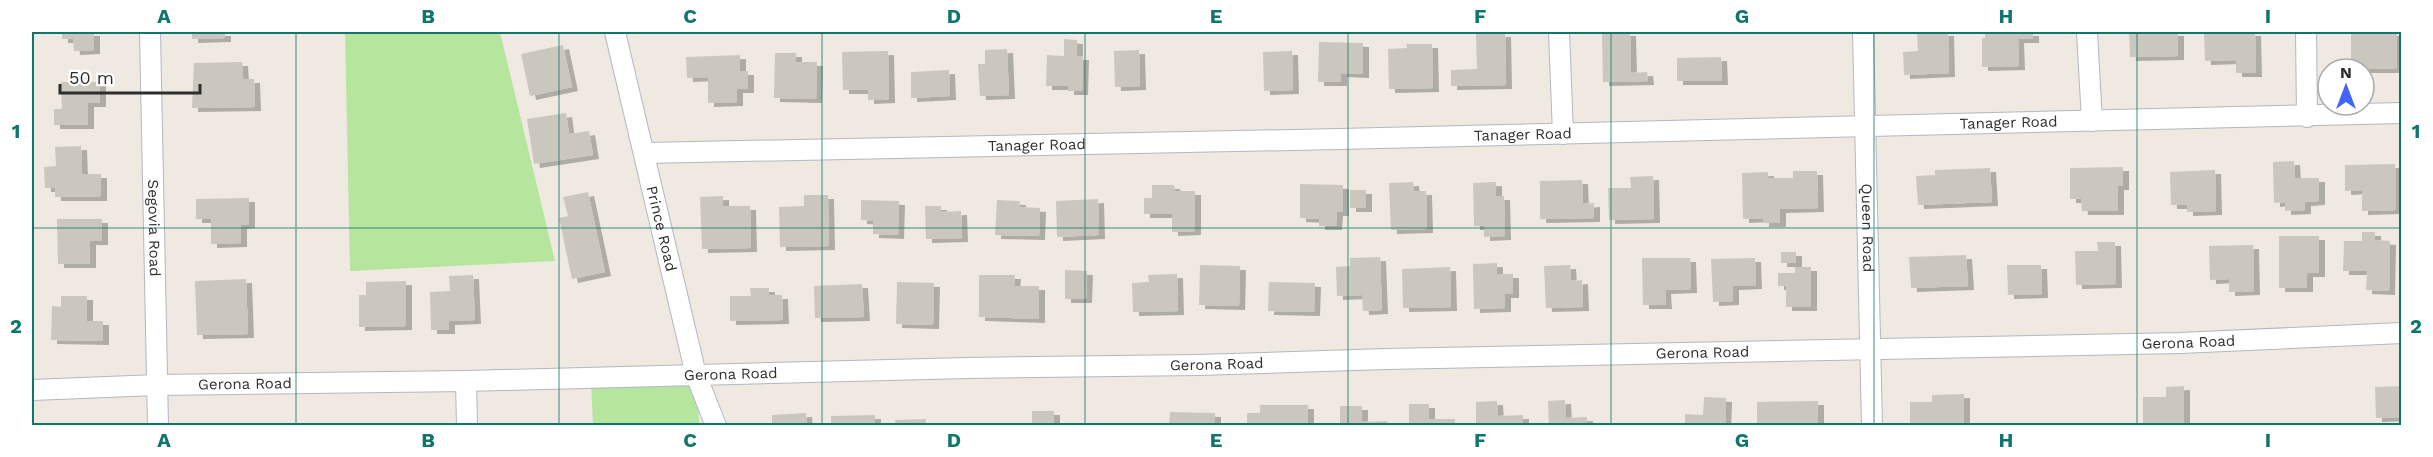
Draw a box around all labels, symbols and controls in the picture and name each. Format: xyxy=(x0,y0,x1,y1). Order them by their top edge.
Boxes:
text: A xyxy=(157,4,171,28)
text: B xyxy=(421,4,435,28)
text: C xyxy=(683,4,697,28)
text: D xyxy=(947,4,961,28)
text: E xyxy=(1210,4,1222,28)
text: F xyxy=(1474,4,1486,28)
text: G xyxy=(1735,4,1749,28)
text: H xyxy=(1999,4,2013,28)
text: I xyxy=(2265,4,2271,28)
scale bar xyxy=(60,57,200,95)
north arrow xyxy=(2316,57,2376,117)
text: N xyxy=(2340,63,2352,82)
text: 50 m xyxy=(69,67,114,88)
street label: Tanager Road xyxy=(1959,112,2058,133)
text: 1 xyxy=(12,119,20,143)
text: 1 xyxy=(2412,119,2420,143)
street label: Tanager Road xyxy=(1474,124,1572,145)
street label: Tanager Road xyxy=(988,135,1086,155)
street label: Segovia Road xyxy=(144,179,164,277)
street label: Queen Road xyxy=(1857,183,1877,273)
street label: Prince Road xyxy=(643,184,680,273)
text: 2 xyxy=(10,314,22,338)
text: 2 xyxy=(2410,314,2422,338)
street label: Gerona Road xyxy=(2141,332,2236,353)
street label: Gerona Road xyxy=(1656,343,1750,363)
street label: Gerona Road xyxy=(1170,354,1264,374)
street label: Gerona Road xyxy=(684,364,778,384)
street label: Gerona Road xyxy=(198,374,292,393)
text: A xyxy=(157,428,171,452)
text: B xyxy=(421,428,435,452)
text: C xyxy=(683,428,697,452)
text: D xyxy=(947,428,961,452)
text: E xyxy=(1210,428,1222,452)
text: F xyxy=(1474,428,1486,452)
text: G xyxy=(1735,428,1749,452)
text: H xyxy=(1999,428,2013,452)
text: I xyxy=(2265,428,2271,452)

